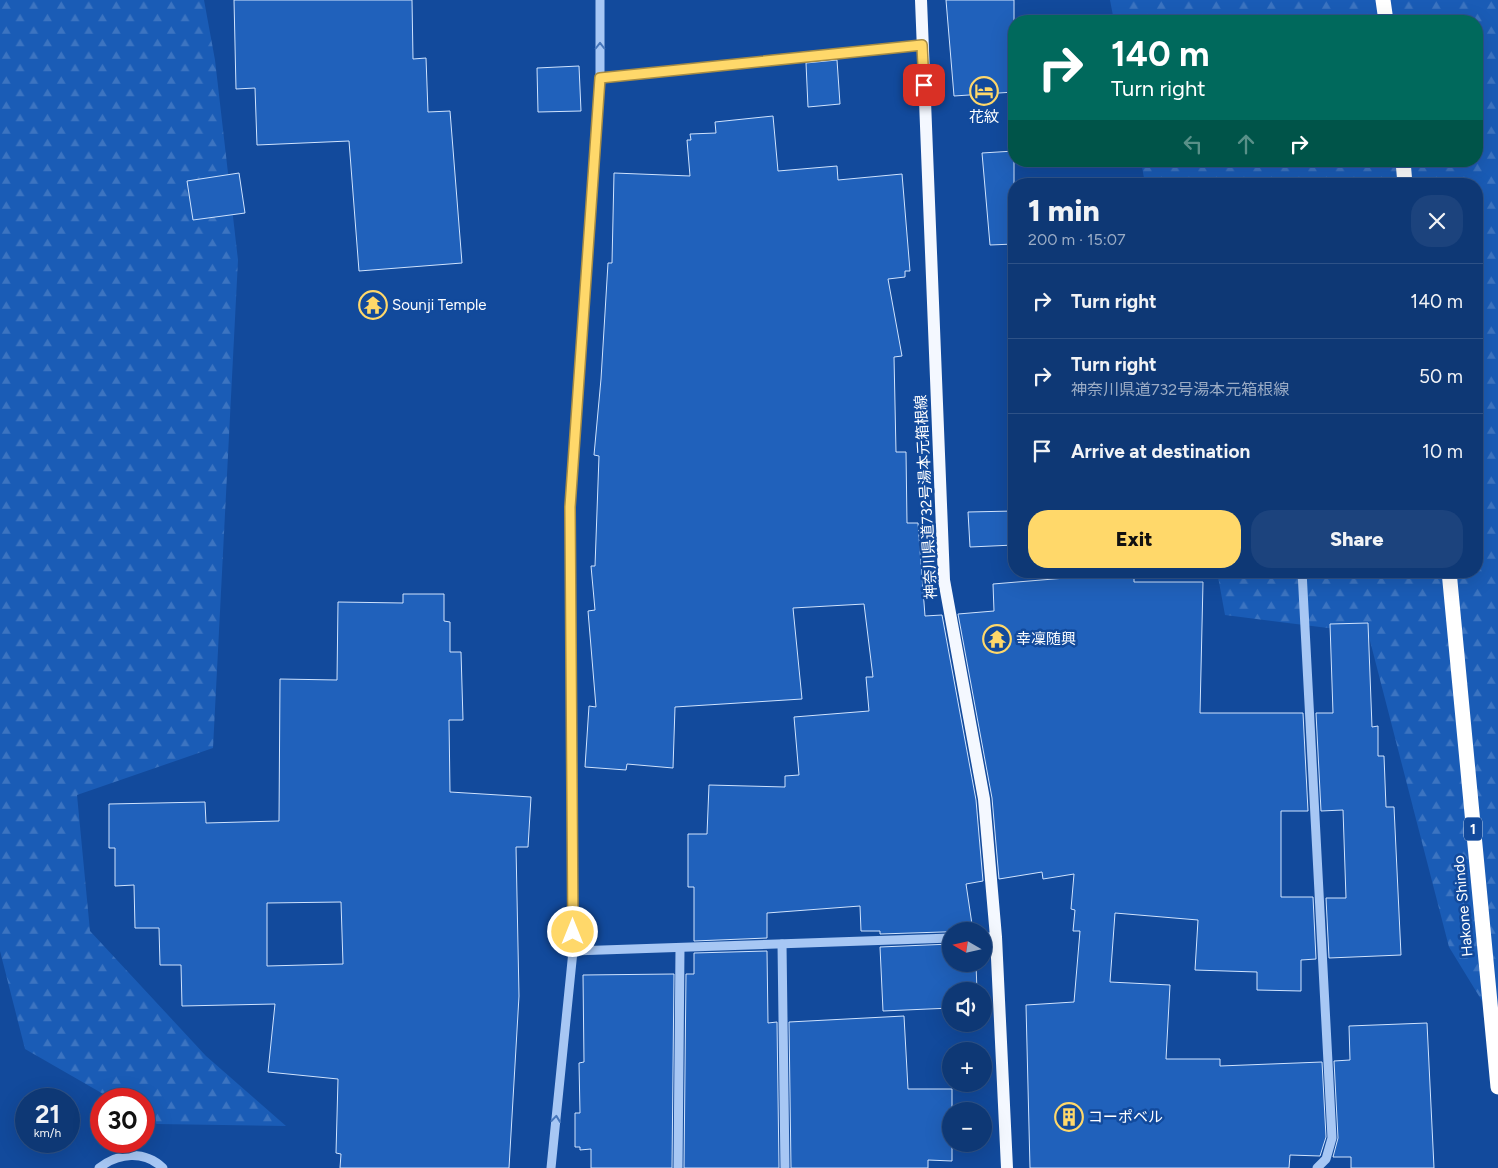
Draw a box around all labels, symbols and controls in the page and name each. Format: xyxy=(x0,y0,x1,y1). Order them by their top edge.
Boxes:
text: 140 m xyxy=(1111,33,1209,75)
icon: right xyxy=(1028,35,1093,100)
one-way arrow xyxy=(595,42,605,50)
pin xyxy=(903,64,945,106)
icon: arrive xyxy=(910,71,938,99)
text: Turn right xyxy=(1111,75,1206,102)
hotel icon: 花紋 xyxy=(969,76,999,106)
place label: 花紋 xyxy=(969,108,999,126)
icon: left xyxy=(1179,130,1207,158)
icon: ahead xyxy=(1232,130,1260,158)
icon: right xyxy=(1285,130,1313,158)
text: 1 min xyxy=(1028,192,1100,229)
button: close xyxy=(1411,195,1463,247)
text: 200 m · 15:07 xyxy=(1028,230,1126,249)
icon: right xyxy=(1028,287,1056,315)
temple icon: Sounji Temple xyxy=(358,290,388,320)
text: Turn right xyxy=(1071,290,1157,313)
text: 140 m xyxy=(1410,290,1463,313)
place label: Sounji Temple xyxy=(392,296,487,314)
text: Turn right xyxy=(1071,353,1157,376)
icon: right xyxy=(1028,362,1056,390)
text: 50 m xyxy=(1419,365,1463,388)
text: 神奈川県道732号湯本元箱根線 xyxy=(1071,380,1289,399)
street label: 神奈川県道732号湯本元箱根線 xyxy=(912,394,940,600)
icon: arrive xyxy=(1028,437,1056,465)
text: Arrive at destination xyxy=(1071,440,1250,463)
text: 10 m xyxy=(1422,440,1463,463)
button: Exit xyxy=(1028,510,1241,568)
button: Share xyxy=(1251,510,1463,568)
temple icon: 幸凜随興 xyxy=(982,624,1012,654)
place label: 幸凜随興 xyxy=(1016,630,1076,648)
road number: 1 xyxy=(1464,818,1482,841)
street label: Hakone Shindo xyxy=(1450,854,1476,958)
position arrow xyxy=(546,905,598,957)
north arrow xyxy=(942,922,992,972)
map controls xyxy=(942,922,992,1152)
button: sound xyxy=(942,982,992,1032)
button: + xyxy=(942,1042,992,1092)
speed limit sign: 30 xyxy=(90,1088,155,1153)
text: 21 xyxy=(35,1099,60,1129)
button: − xyxy=(942,1102,992,1152)
building icon: コーポベル xyxy=(1054,1102,1084,1132)
place label: コーポベル xyxy=(1088,1108,1163,1126)
one-way arrow xyxy=(550,1115,561,1123)
text: km/h xyxy=(34,1126,61,1140)

